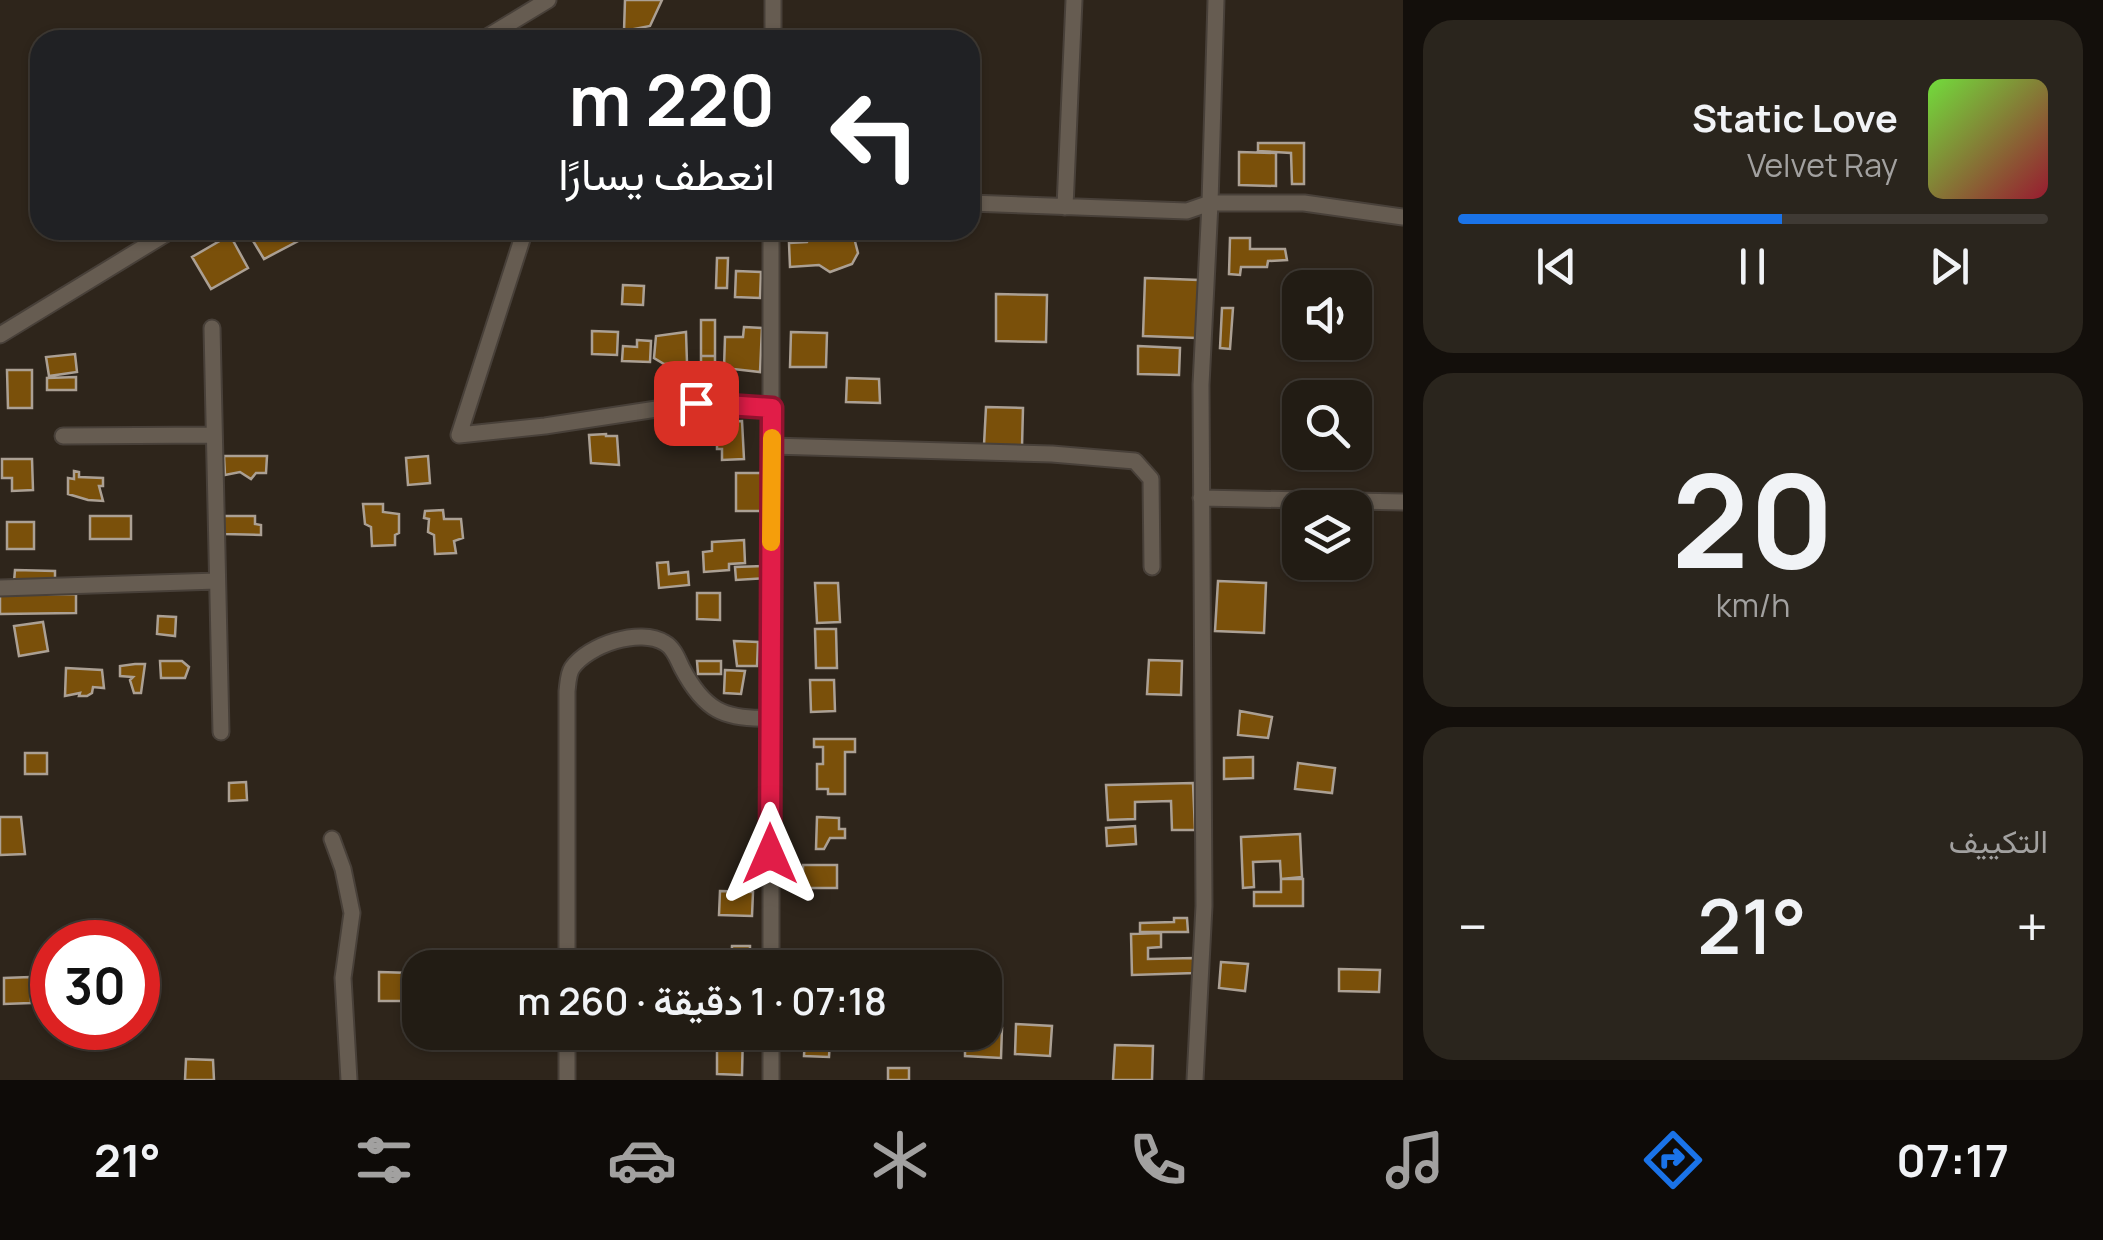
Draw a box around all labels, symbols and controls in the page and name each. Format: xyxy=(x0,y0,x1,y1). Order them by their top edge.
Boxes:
text: 220 m xyxy=(569,51,775,147)
icon: left xyxy=(810,70,940,200)
text: Static Love xyxy=(1692,91,1898,143)
text: انعطف يسارًا xyxy=(558,142,775,204)
text: Velvet Ray xyxy=(1747,143,1898,187)
icon: previous xyxy=(1529,239,1584,294)
icon: pause xyxy=(1725,239,1780,294)
icon: next xyxy=(1922,239,1977,294)
map controls xyxy=(1282,270,1372,580)
button: sound xyxy=(1282,270,1372,360)
pin xyxy=(654,361,739,446)
icon: arrive xyxy=(669,376,724,431)
button: search xyxy=(1282,380,1372,470)
text: 20 xyxy=(1672,429,1834,607)
button: layers xyxy=(1282,490,1372,580)
text: km/h xyxy=(1716,583,1790,627)
position arrow xyxy=(718,802,822,906)
text: التكييف xyxy=(1949,819,2048,863)
text: 21° xyxy=(1697,874,1807,977)
text: − xyxy=(1458,888,1488,964)
text: + xyxy=(2016,888,2048,964)
speed limit sign: 30 xyxy=(30,920,160,1050)
text: 07:18 · 1 دقيقة · 260 m xyxy=(517,974,887,1026)
icon: filters xyxy=(349,1125,419,1195)
icon: car xyxy=(607,1125,677,1195)
icon: climate xyxy=(865,1125,935,1195)
icon: phone xyxy=(1123,1125,1193,1195)
icon: music xyxy=(1380,1125,1450,1195)
icon: directions xyxy=(1638,1125,1708,1195)
text: 21° xyxy=(94,1129,161,1191)
text: 07:17 xyxy=(1896,1129,2009,1191)

